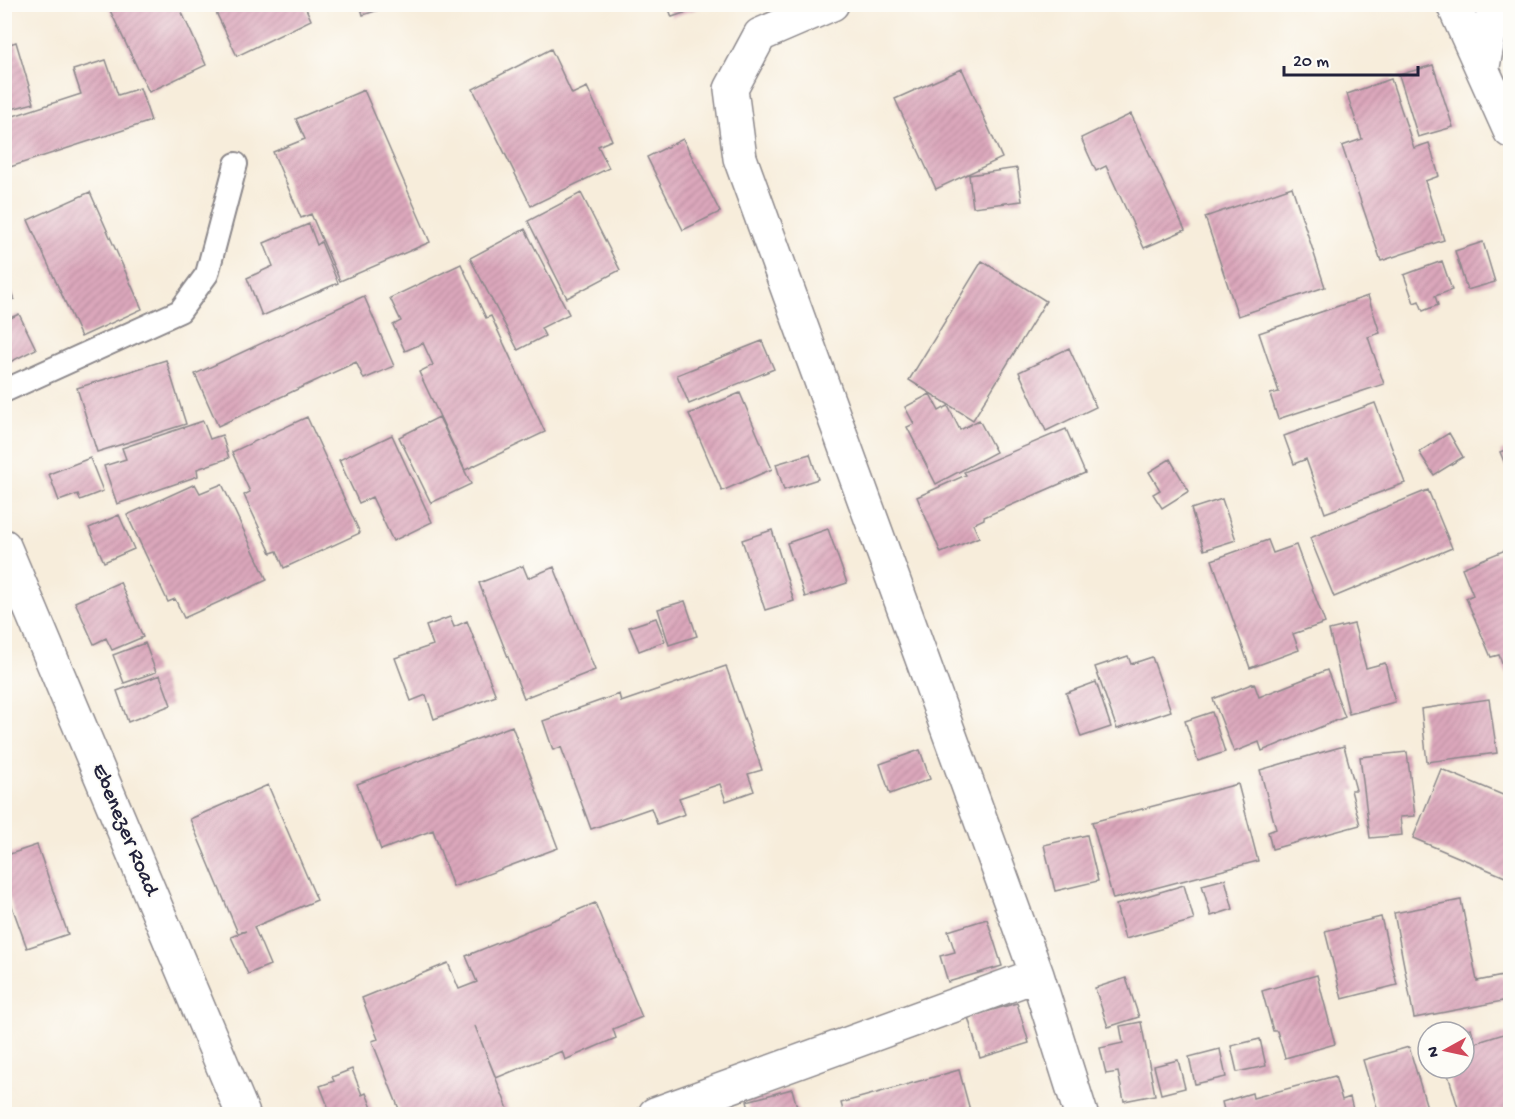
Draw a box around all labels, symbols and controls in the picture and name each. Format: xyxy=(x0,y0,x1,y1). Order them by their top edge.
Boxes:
scale bar xyxy=(1284,39,1418,77)
text: 20 m xyxy=(1293,52,1329,73)
street label: Ebenezer Road xyxy=(85,760,164,902)
north arrow xyxy=(1416,1020,1476,1080)
text: N xyxy=(1424,1045,1445,1058)

